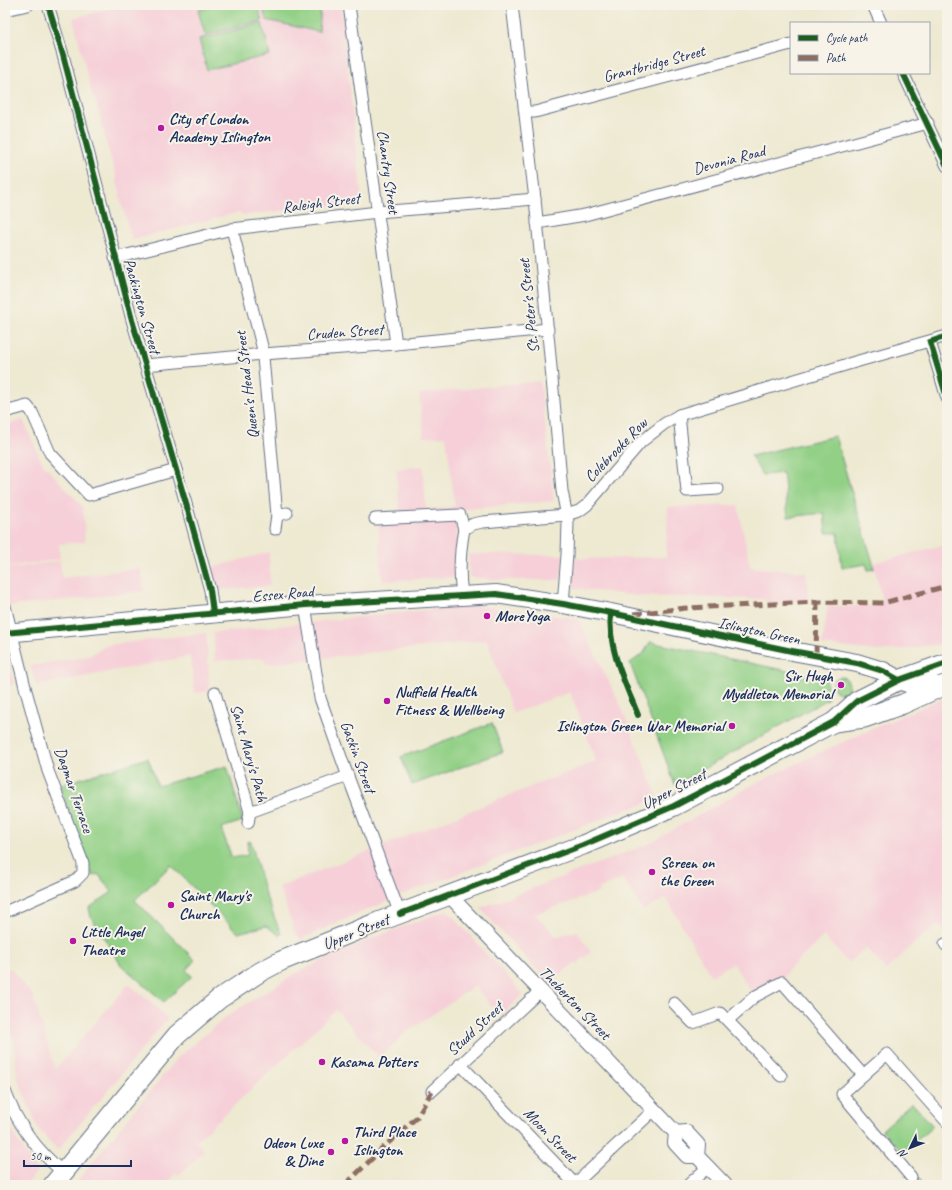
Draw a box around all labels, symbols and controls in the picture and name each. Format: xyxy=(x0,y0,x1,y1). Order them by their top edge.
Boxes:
legend xyxy=(790,22,930,74)
text: Cycle path xyxy=(826,30,868,46)
street label: Grantbridge Street xyxy=(601,40,709,87)
text: Path xyxy=(826,50,846,66)
place label: City of London Academy Islington xyxy=(169,109,271,147)
marker: City of London Academy Islington xyxy=(156,123,166,133)
street label: Chantry Street xyxy=(372,129,404,217)
street label: Devonia Road xyxy=(691,140,770,179)
street label: Raleigh Street xyxy=(281,188,364,218)
street label: Packington Street xyxy=(119,256,166,358)
street label: St. Peter's Street xyxy=(514,256,544,354)
street label: Cruden Street xyxy=(306,319,387,345)
street label: Queen's Head Street xyxy=(230,328,264,440)
street label: Colebrooke Row xyxy=(580,412,653,487)
street label: Essex Road xyxy=(252,581,317,607)
place label: MoreYoga xyxy=(495,606,551,626)
marker: MoreYoga xyxy=(482,611,492,621)
street label: Islington Green xyxy=(716,613,803,650)
place label: Sir Hugh Myddleton Memorial xyxy=(722,666,836,704)
marker: Sir Hugh Myddleton Memorial xyxy=(836,680,846,690)
place label: Nuffield Health Fitness & Wellbeing xyxy=(395,682,506,720)
marker: Nuffield Health Fitness & Wellbeing xyxy=(382,696,392,706)
street label: Saint Mary's Path xyxy=(225,702,273,805)
place label: Islington Green War Memorial xyxy=(557,716,727,736)
street label: Gaskin Street xyxy=(336,718,381,798)
marker: Islington Green War Memorial xyxy=(727,721,737,731)
street label: Dagmar Terrace xyxy=(50,745,99,837)
street label: Upper Street xyxy=(638,763,712,814)
place label: Screen on the Green xyxy=(660,853,715,891)
marker: Screen on the Green xyxy=(647,867,657,877)
place label: Saint Mary's Church xyxy=(179,886,252,924)
marker: Saint Mary's Church xyxy=(166,900,176,910)
street label: Upper Street xyxy=(320,909,395,954)
place label: Little Angel Theatre xyxy=(81,922,146,960)
marker: Little Angel Theatre xyxy=(68,936,78,946)
street label: Theberton Street xyxy=(535,962,616,1045)
street label: Studd Street xyxy=(442,996,509,1060)
place label: Kasama Potters xyxy=(330,1052,419,1072)
marker: Kasama Potters xyxy=(317,1057,327,1067)
street label: Moon Street xyxy=(519,1103,582,1168)
place label: Third Place Islington xyxy=(353,1122,417,1160)
north arrow xyxy=(890,1128,930,1168)
place label: Odeon Luxe & Dine xyxy=(263,1133,325,1171)
marker: Third Place Islington xyxy=(340,1136,350,1146)
scale bar xyxy=(24,1142,131,1168)
text: N xyxy=(894,1146,910,1162)
marker: Odeon Luxe & Dine xyxy=(326,1147,336,1157)
text: 50 m xyxy=(30,1148,52,1164)

